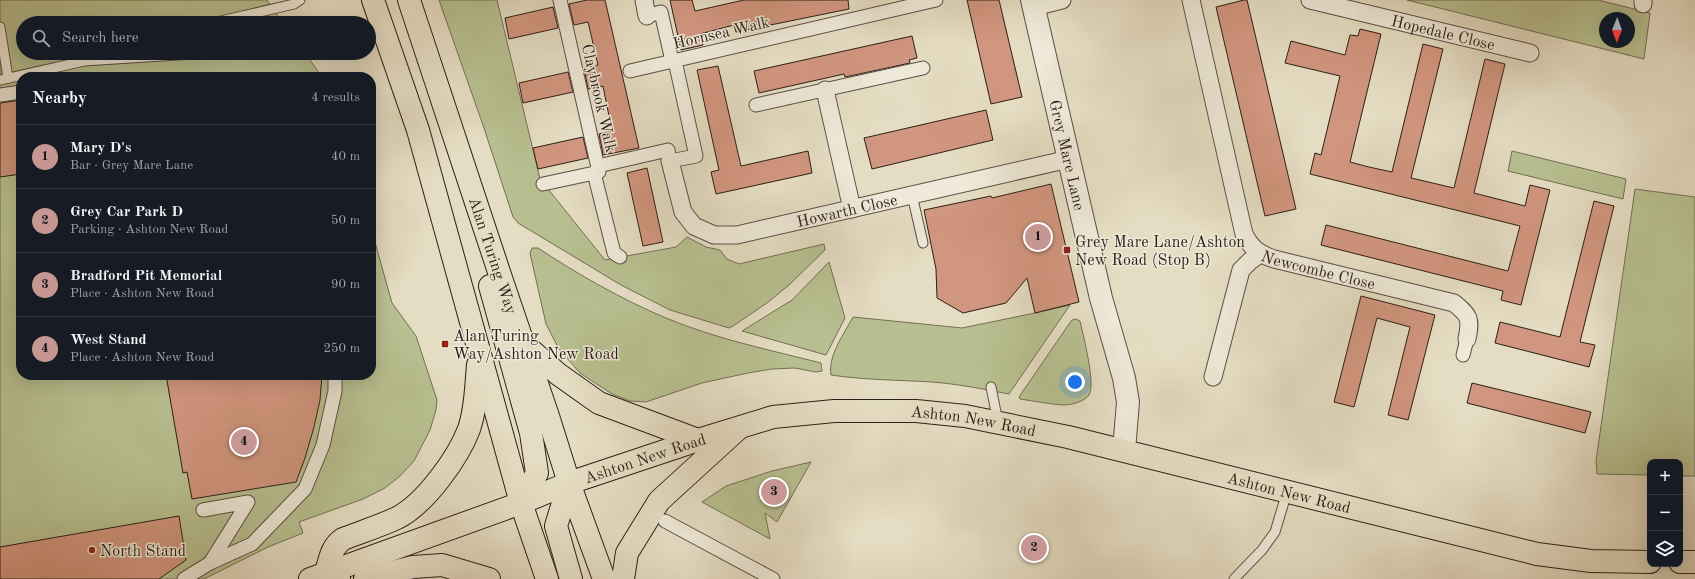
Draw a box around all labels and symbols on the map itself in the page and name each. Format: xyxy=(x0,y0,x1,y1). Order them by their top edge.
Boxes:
north arrow xyxy=(1599,12,1635,48)
street label: Hopedale Close xyxy=(1389,14,1496,54)
street label: Hornsea Walk xyxy=(672,15,771,53)
street label: Claybrook Walk xyxy=(578,43,618,154)
street label: Grey Mare Lane xyxy=(1045,99,1086,212)
street label: Howarth Close xyxy=(795,193,899,231)
street label: Alan Turing Way xyxy=(465,195,519,317)
pin: 1 xyxy=(1025,222,1051,252)
place label: Grey Mare Lane/Ashton New Road (Stop B) xyxy=(1075,235,1245,269)
marker: Grey Mare Lane/Ashton New Road (Stop B) xyxy=(1062,245,1072,255)
street label: Newcombe Close xyxy=(1258,249,1376,293)
place label: Alan Turing Way/Ashton New Road xyxy=(453,329,619,363)
marker: Alan Turing Way/Ashton New Road xyxy=(440,339,450,349)
your location xyxy=(1065,372,1085,392)
street label: Ashton New Road xyxy=(910,405,1037,440)
pin: 4 xyxy=(231,427,257,457)
street label: Ashton New Road xyxy=(583,432,708,487)
street label: Ashton New Road xyxy=(1225,471,1352,517)
pin: 3 xyxy=(761,477,787,507)
pin: 2 xyxy=(1021,533,1047,563)
place label: North Stand xyxy=(100,544,186,560)
marker: North Stand xyxy=(87,545,97,555)

